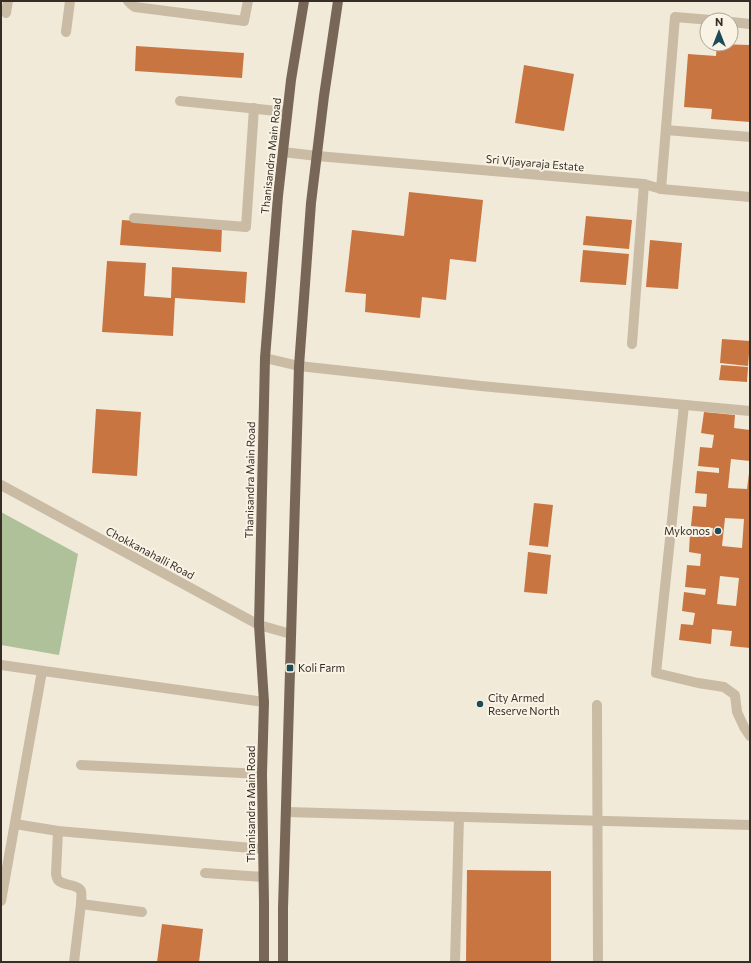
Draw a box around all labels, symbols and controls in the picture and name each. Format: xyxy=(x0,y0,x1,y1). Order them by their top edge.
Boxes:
north arrow xyxy=(699,12,739,52)
text: N xyxy=(715,15,723,28)
street label: Thanisandra Main Road xyxy=(258,97,283,215)
street label: Sri Vijayaraja Estate xyxy=(485,152,585,173)
street label: Thanisandra Main Road xyxy=(242,421,257,539)
street label: Chokkanahalli Road xyxy=(104,524,197,581)
place label: Mykonos xyxy=(664,524,710,537)
marker: Mykonos xyxy=(713,526,723,536)
place label: Koli Farm xyxy=(298,661,345,674)
marker: Koli Farm xyxy=(285,663,295,673)
place label: City Armed Reserve North xyxy=(488,691,559,717)
marker: City Armed Reserve North xyxy=(475,699,485,709)
street label: Thanisandra Main Road xyxy=(244,746,257,862)

